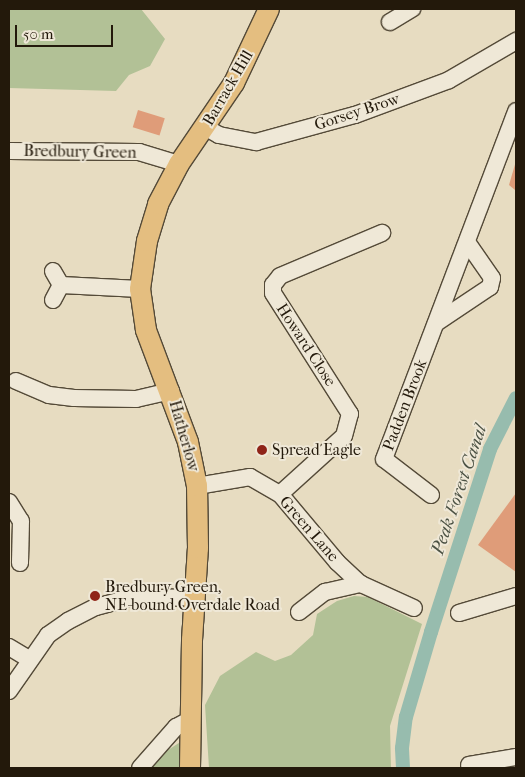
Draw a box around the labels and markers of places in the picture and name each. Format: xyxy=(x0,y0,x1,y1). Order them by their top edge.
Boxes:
place label: Spread Eagle xyxy=(272,440,361,460)
marker: Spread Eagle xyxy=(256,444,268,456)
place label: Bredbury Green, NE-bound Overdale Road xyxy=(105,577,280,615)
marker: Bredbury Green, NE-bound Overdale Road xyxy=(89,590,101,602)

